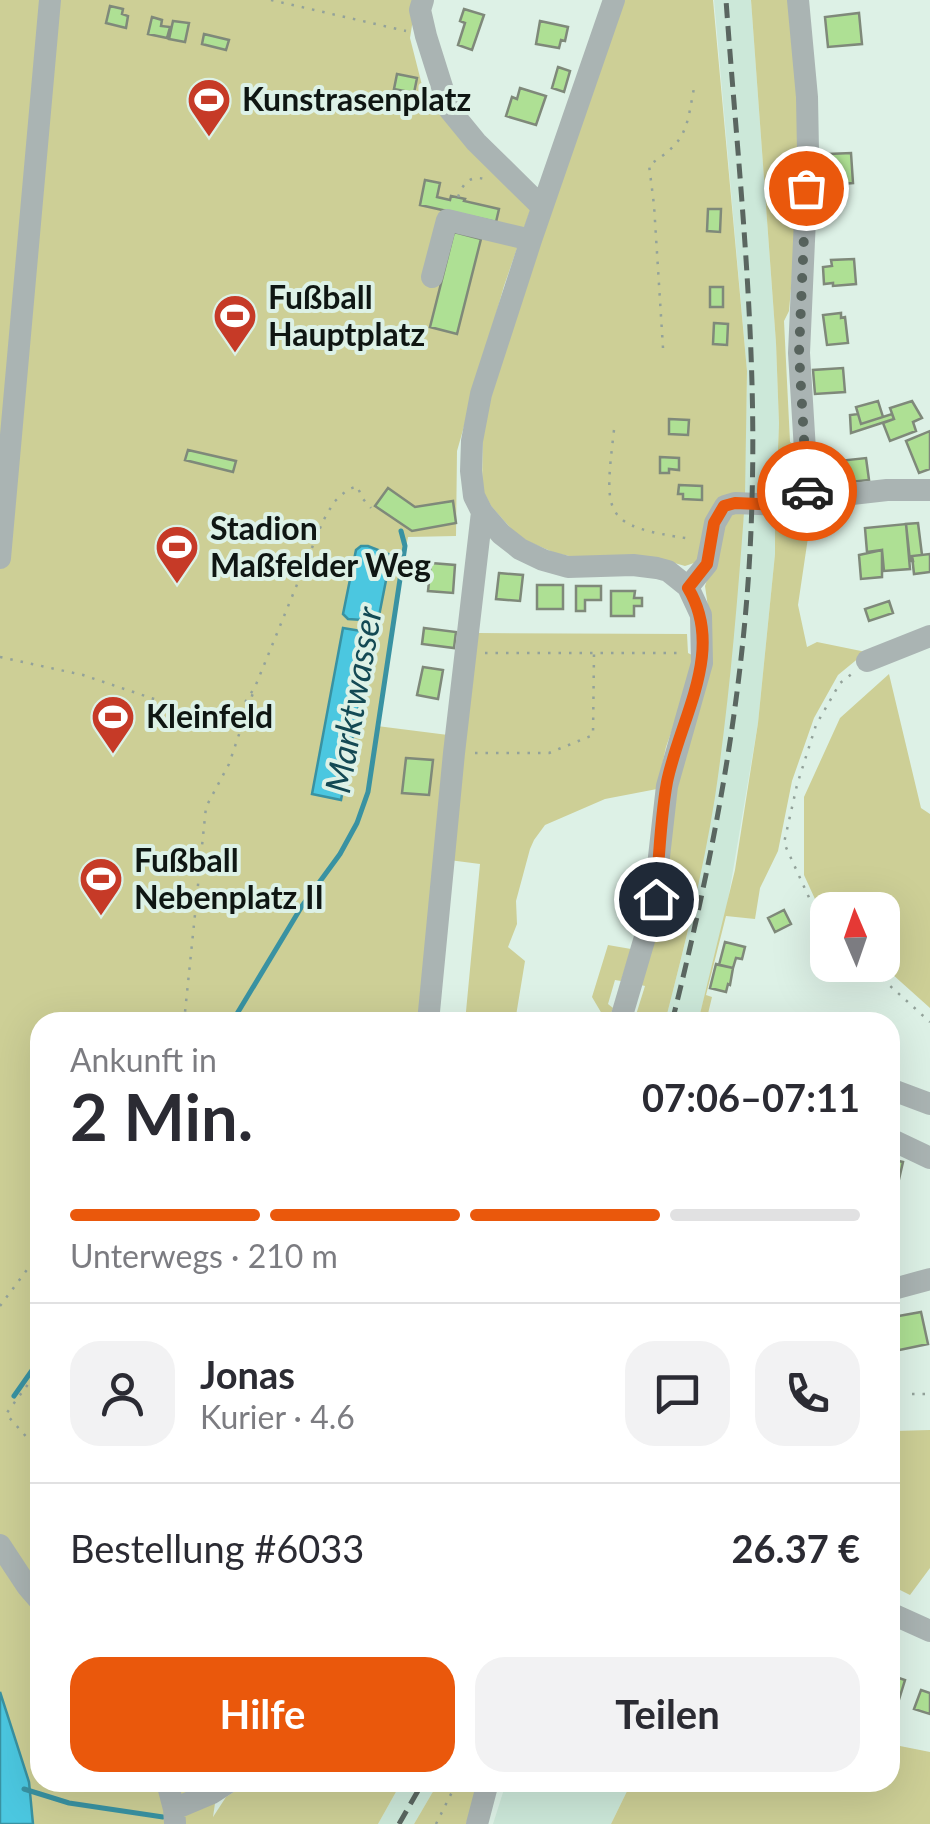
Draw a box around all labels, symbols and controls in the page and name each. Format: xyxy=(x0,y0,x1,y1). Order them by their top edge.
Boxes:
sports icon: Kunstrasenplatz xyxy=(186,77,232,138)
place label: Kunstrasenplatz xyxy=(242,79,471,118)
pin xyxy=(764,146,849,231)
icon: bag xyxy=(779,161,834,216)
place label: Fußball Hauptplatz xyxy=(268,277,425,353)
sports icon: Fußball Hauptplatz xyxy=(212,293,258,354)
courier xyxy=(757,441,857,541)
icon: car xyxy=(780,464,835,519)
place label: Stadion Maßfelder Weg xyxy=(210,508,431,584)
sports icon: Stadion Maßfelder Weg xyxy=(154,524,200,585)
water label: Marktwasser xyxy=(315,602,389,796)
sports icon: Kleinfeld xyxy=(90,694,136,755)
place label: Kleinfeld xyxy=(146,696,273,735)
place label: Fußball Nebenplatz II xyxy=(134,840,324,916)
sports icon: Fußball Nebenplatz II xyxy=(78,856,124,917)
pin xyxy=(614,857,699,942)
icon: home xyxy=(629,872,684,927)
north arrow xyxy=(810,892,900,982)
map controls xyxy=(810,892,900,982)
text: Ankunft in xyxy=(70,1040,217,1079)
text: 07:06–07:11 xyxy=(642,1074,860,1120)
text: 2 Min. xyxy=(70,1077,253,1155)
text: Unterwegs · 210 m xyxy=(70,1236,338,1275)
button: person xyxy=(70,1341,175,1446)
button: chat xyxy=(625,1341,730,1446)
button: phone xyxy=(755,1341,860,1446)
text: Jonas xyxy=(200,1351,295,1397)
text: Kurier · 4.6 xyxy=(200,1397,355,1436)
text: Bestellung #6033 xyxy=(70,1525,364,1571)
text: 26.37 € xyxy=(732,1525,860,1571)
button: Hilfe xyxy=(70,1657,455,1772)
button: Teilen xyxy=(475,1657,860,1772)

